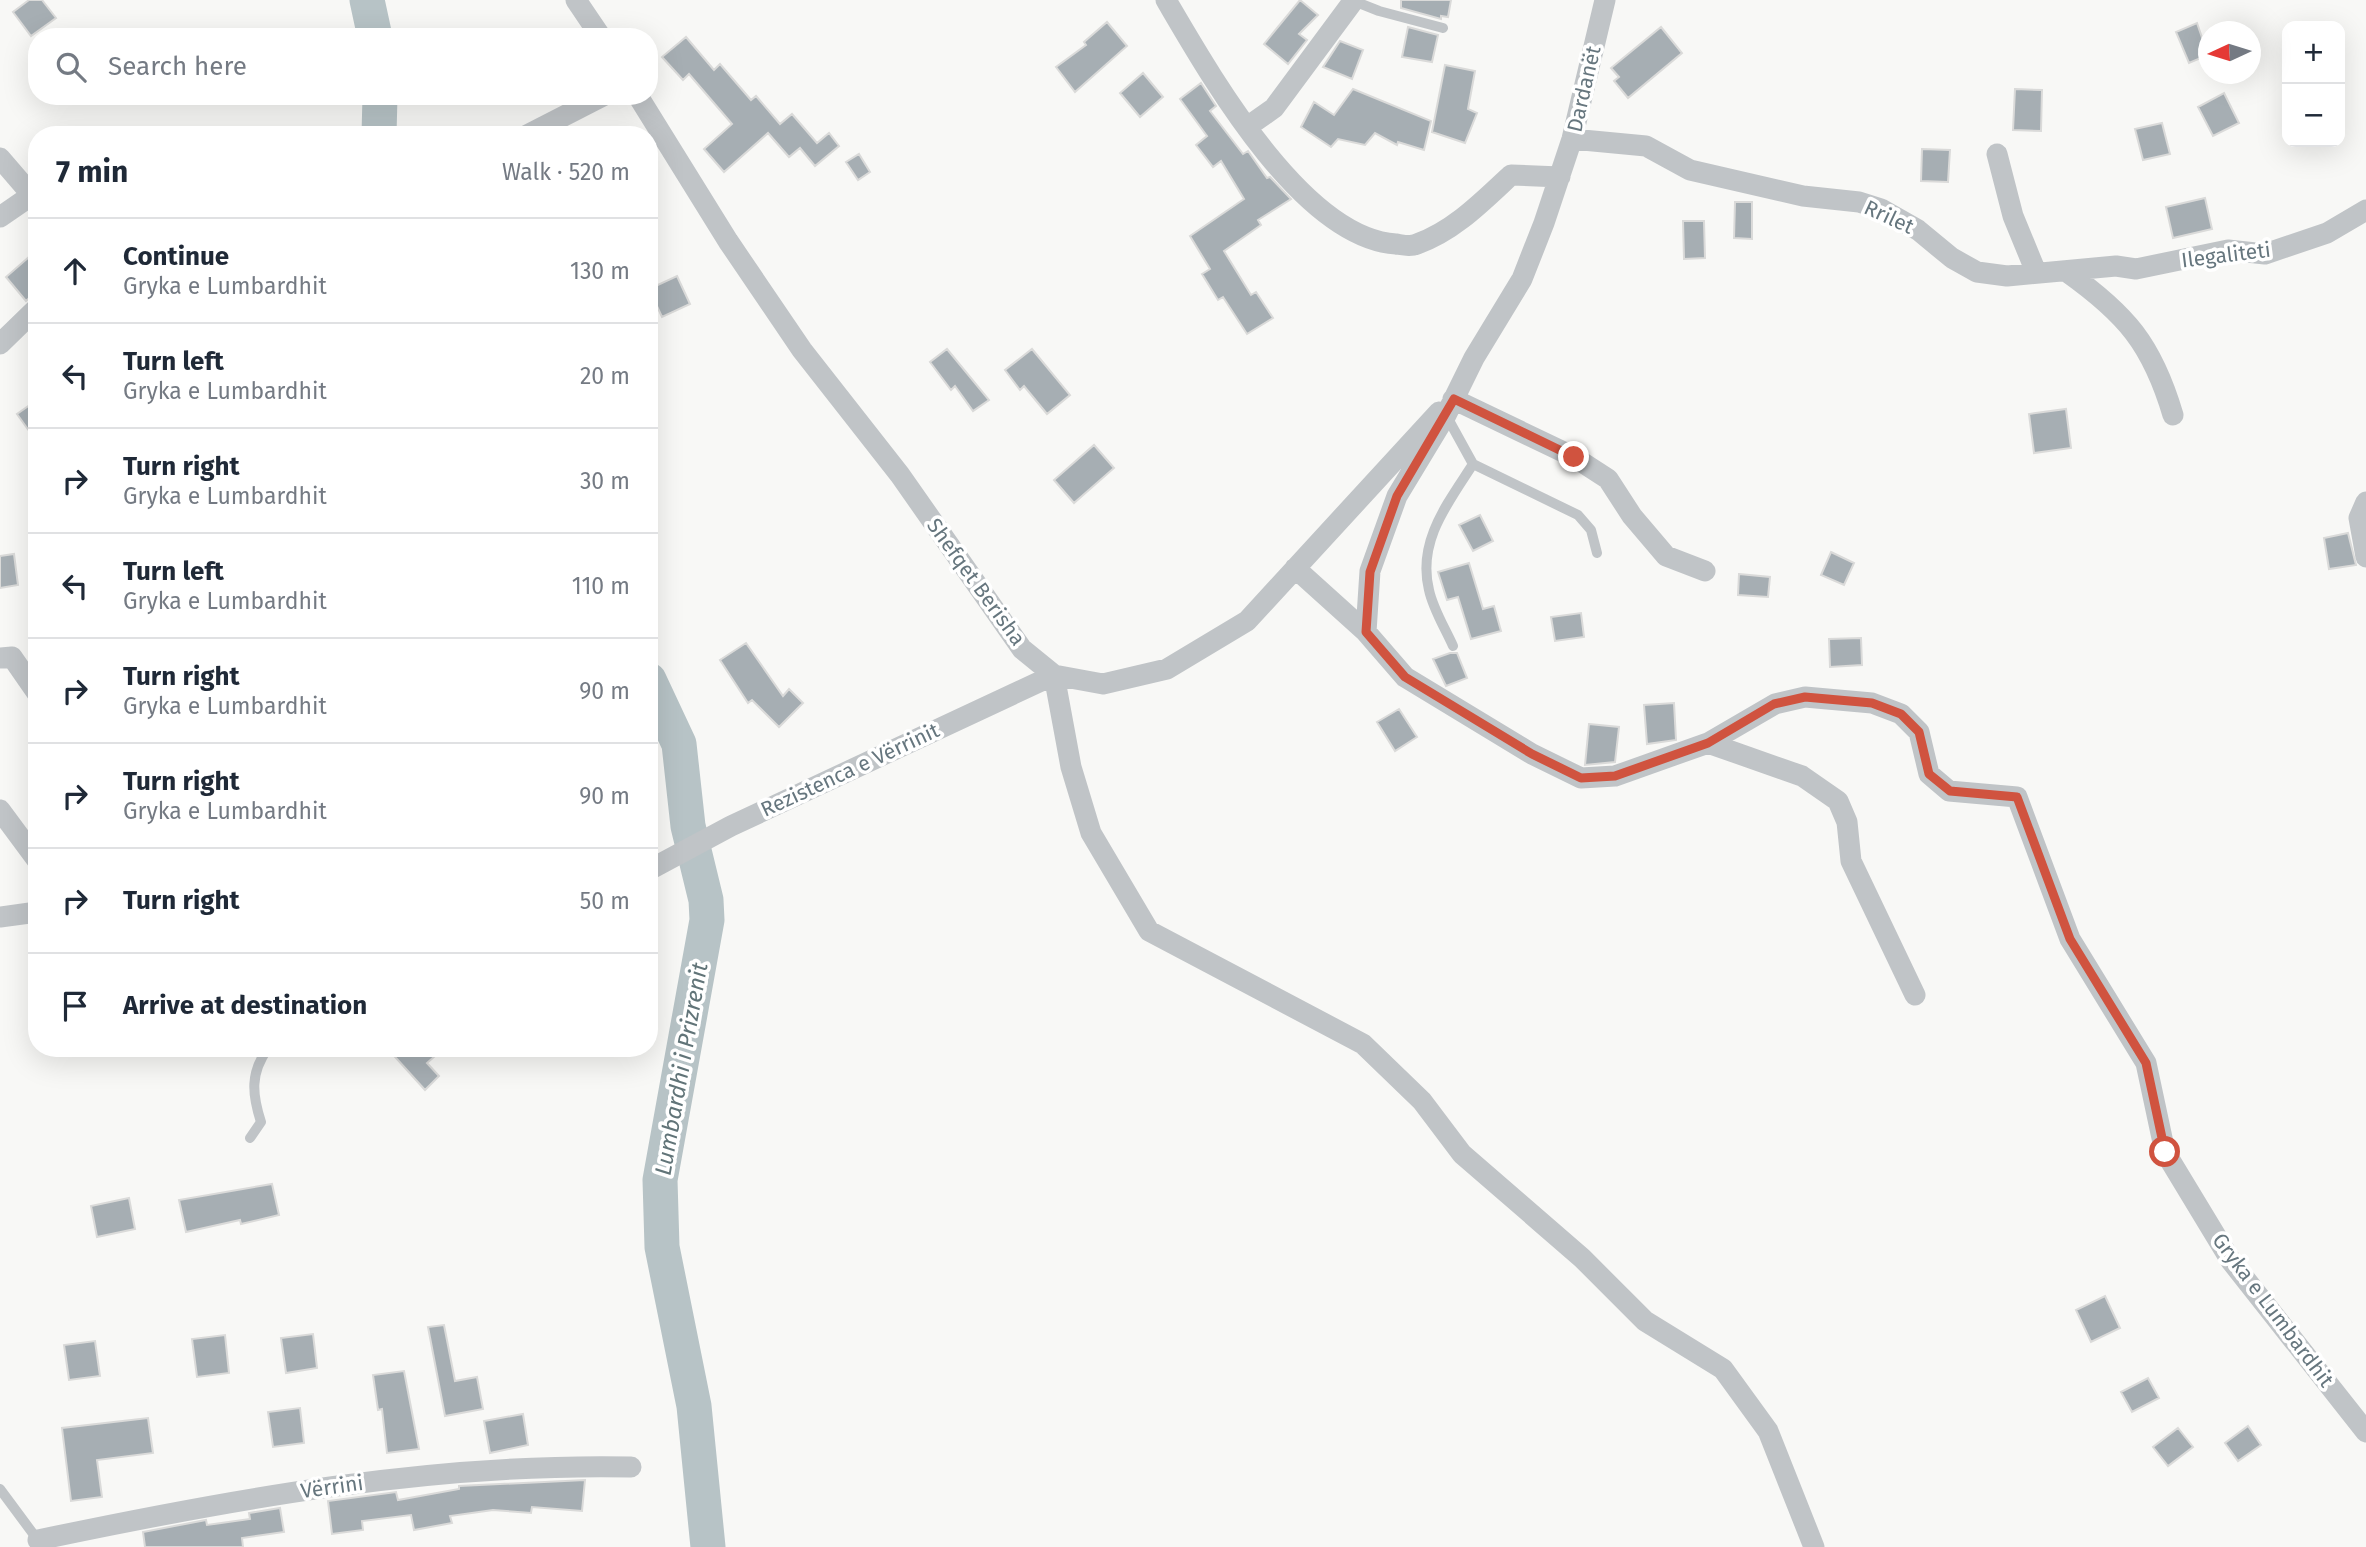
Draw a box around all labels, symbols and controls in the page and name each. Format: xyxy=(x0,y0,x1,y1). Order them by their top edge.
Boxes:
north arrow xyxy=(2198,21,2261,84)
map controls xyxy=(2282,21,2345,147)
button: + xyxy=(2282,21,2345,84)
search box xyxy=(28,28,658,105)
street label: Dardanët xyxy=(1561,43,1607,135)
icon: search xyxy=(52,48,90,86)
text: Search here xyxy=(108,51,247,82)
button: − xyxy=(2282,84,2345,147)
text: 7 min xyxy=(56,154,128,190)
text: Walk · 520 m xyxy=(502,158,630,186)
street label: Rrilet xyxy=(1860,194,1918,240)
street label: Ilegaliteti xyxy=(2180,237,2272,273)
text: Continue xyxy=(123,241,229,272)
icon: ahead xyxy=(56,252,94,290)
text: 130 m xyxy=(570,257,630,285)
text: Gryka e Lumbardhit xyxy=(123,272,327,300)
text: Turn left xyxy=(123,346,224,377)
icon: left xyxy=(56,357,94,395)
text: 20 m xyxy=(580,362,630,390)
text: Gryka e Lumbardhit xyxy=(123,377,327,405)
route end xyxy=(1558,441,1589,472)
text: Turn right xyxy=(123,451,240,482)
icon: right xyxy=(56,462,94,500)
text: 30 m xyxy=(580,467,630,495)
text: Gryka e Lumbardhit xyxy=(123,482,327,510)
street label: Shefqet Berisha xyxy=(921,513,1031,651)
text: Turn left xyxy=(123,556,224,587)
icon: left xyxy=(56,567,94,605)
text: 110 m xyxy=(572,572,630,600)
text: Gryka e Lumbardhit xyxy=(123,587,327,615)
text: Turn right xyxy=(123,661,240,692)
icon: right xyxy=(56,672,94,710)
text: 90 m xyxy=(579,677,630,705)
text: Gryka e Lumbardhit xyxy=(123,692,327,720)
street label: Rezistenca e Vërrinit xyxy=(757,717,944,823)
text: Turn right xyxy=(123,766,240,797)
icon: right xyxy=(56,777,94,815)
text: 90 m xyxy=(579,782,630,810)
text: Gryka e Lumbardhit xyxy=(123,797,327,825)
icon: right xyxy=(56,882,94,920)
text: Turn right xyxy=(123,885,240,916)
text: 50 m xyxy=(580,887,630,915)
water label: Lumbardhi i Prizrenit xyxy=(648,960,714,1178)
icon: arrive xyxy=(56,987,94,1025)
text: Arrive at destination xyxy=(123,990,367,1021)
route start xyxy=(2149,1136,2180,1167)
street label: Gryka e Lumbardhit xyxy=(2207,1228,2340,1392)
street label: Vërrini xyxy=(299,1470,365,1504)

